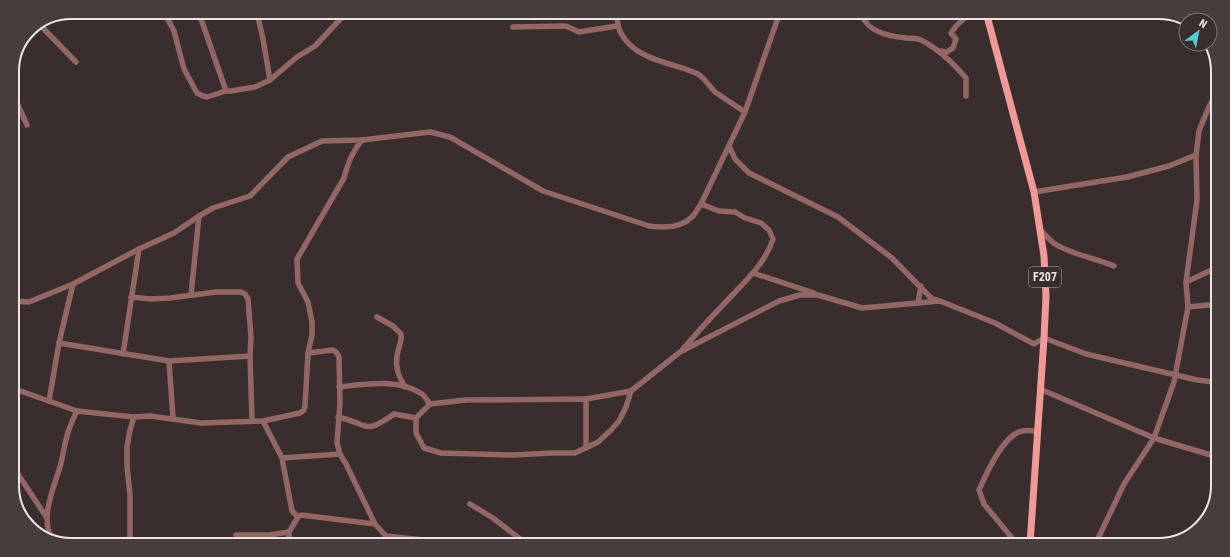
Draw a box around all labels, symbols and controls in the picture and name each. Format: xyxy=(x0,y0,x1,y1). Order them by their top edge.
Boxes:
north arrow xyxy=(1178,12,1218,52)
text: N xyxy=(1197,17,1210,31)
road number: F207 xyxy=(1029,267,1061,287)

